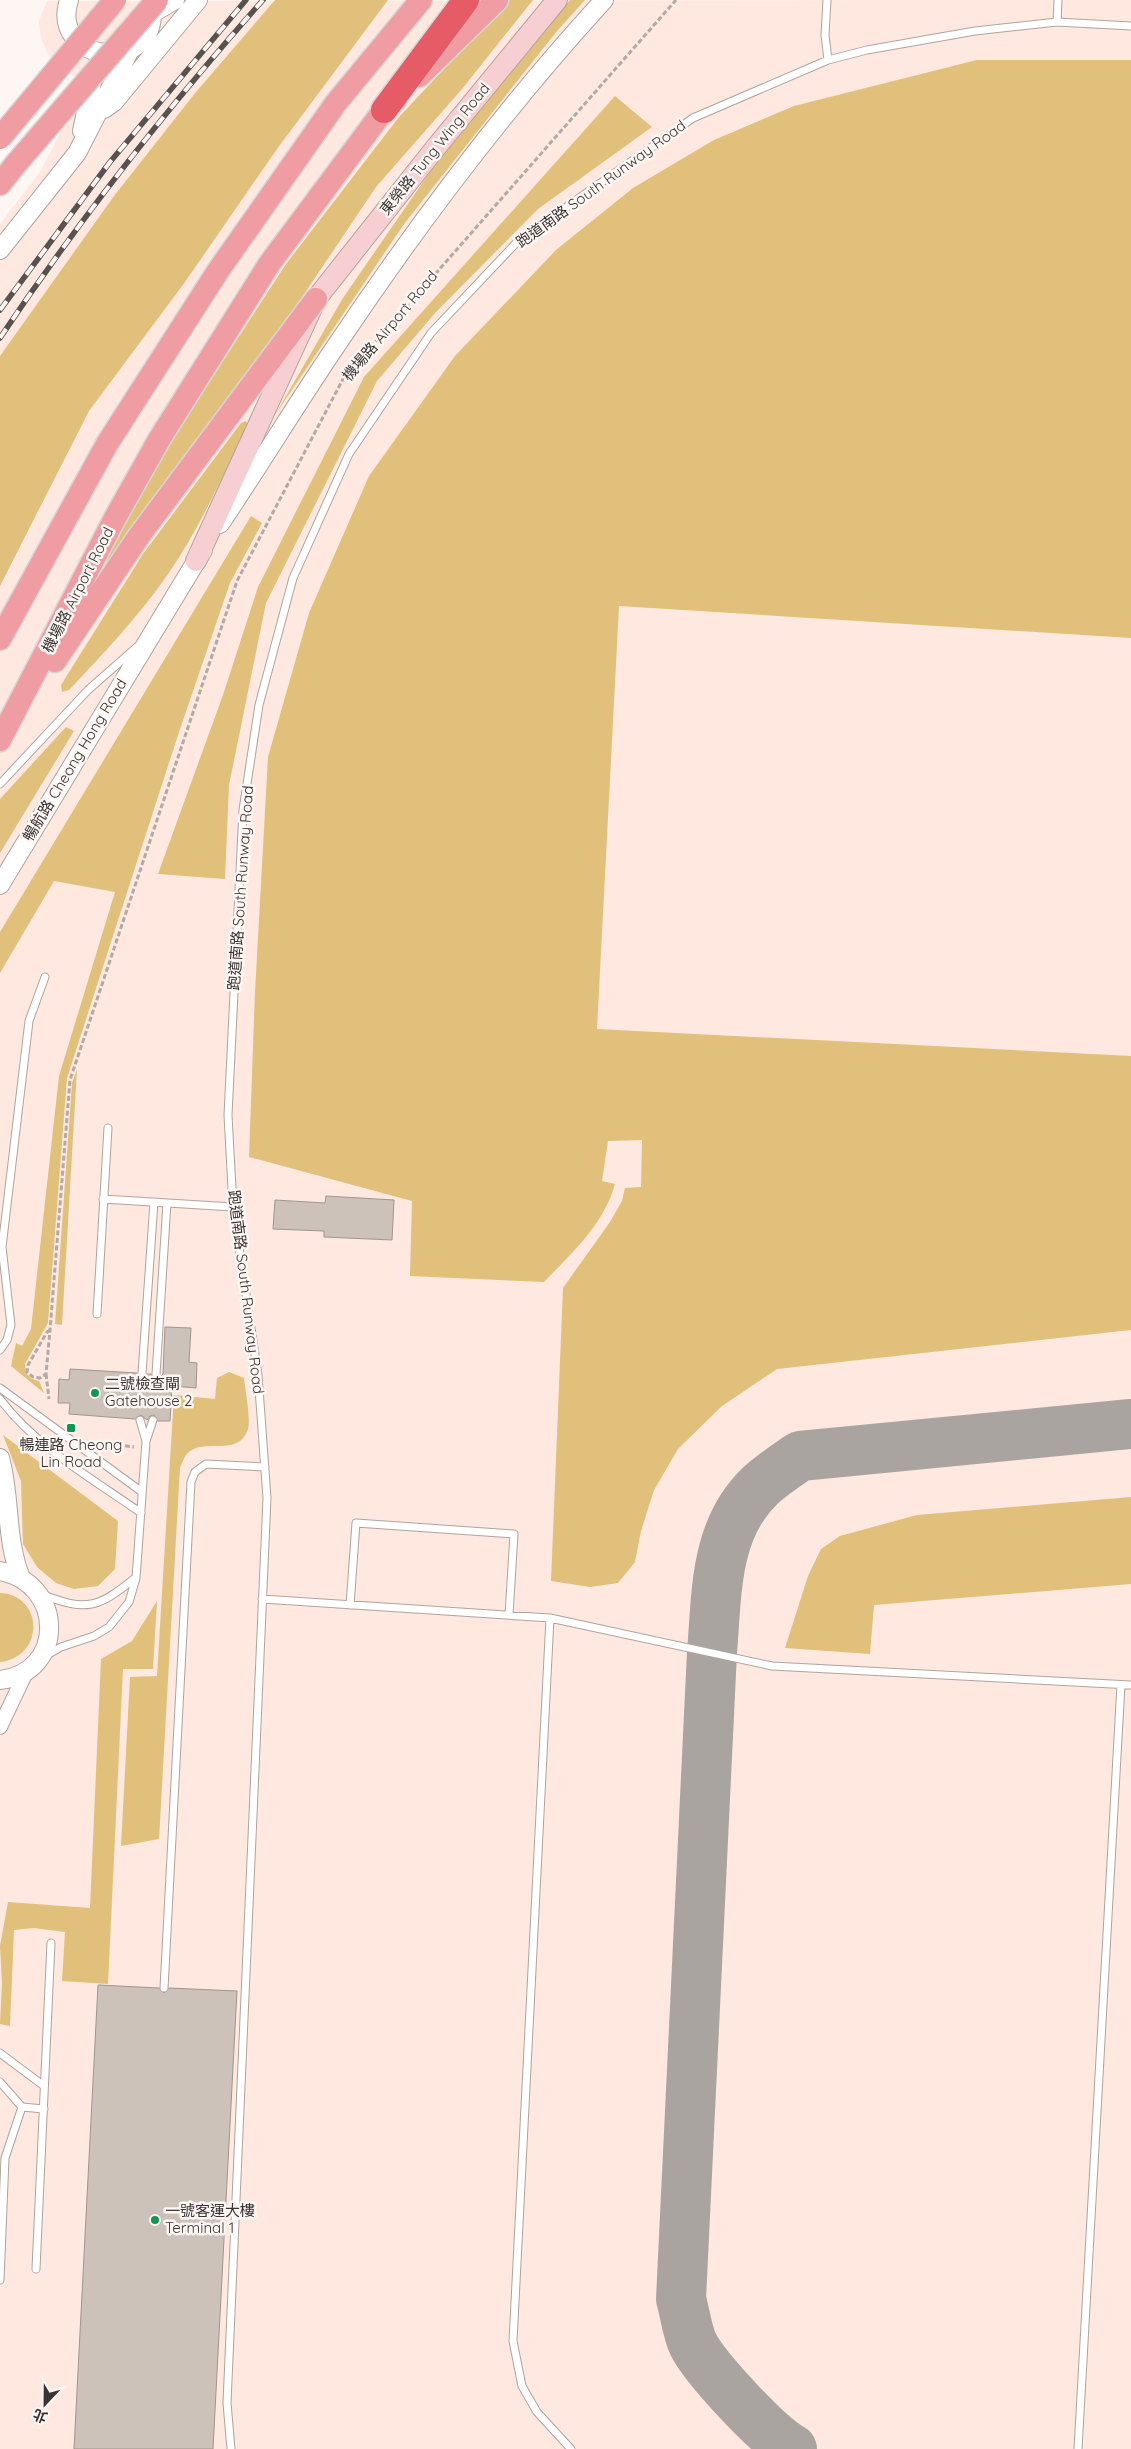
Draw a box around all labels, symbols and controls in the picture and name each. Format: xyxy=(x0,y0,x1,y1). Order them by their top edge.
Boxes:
street label: 東榮路 Tung Wing Road xyxy=(376,79,494,218)
street label: 跑道南路 South Runway Road xyxy=(512,116,689,252)
street label: 機場路 Airport Road xyxy=(338,267,441,385)
street label: 機場路 Airport Road xyxy=(38,524,117,656)
street label: 暢航路 Cheong Hong Road xyxy=(18,675,131,844)
street label: 跑道南路 South Runway Road xyxy=(224,785,257,991)
street label: 跑道南路 South Runway Road xyxy=(225,1189,268,1395)
place label: 二號檢查閘 Gatehouse 2 xyxy=(105,1374,192,1410)
marker: 二號檢查閘 Gatehouse 2 xyxy=(89,1387,101,1399)
marker: 暢連路 Cheong Lin Road xyxy=(65,1422,77,1434)
place label: 暢連路 Cheong Lin Road xyxy=(20,1435,122,1471)
place label: 一號客運大樓 Terminal 1 xyxy=(165,2201,255,2237)
marker: 一號客運大樓 Terminal 1 xyxy=(149,2214,161,2226)
north arrow xyxy=(20,2379,70,2429)
text: 北 xyxy=(30,2405,50,2427)

